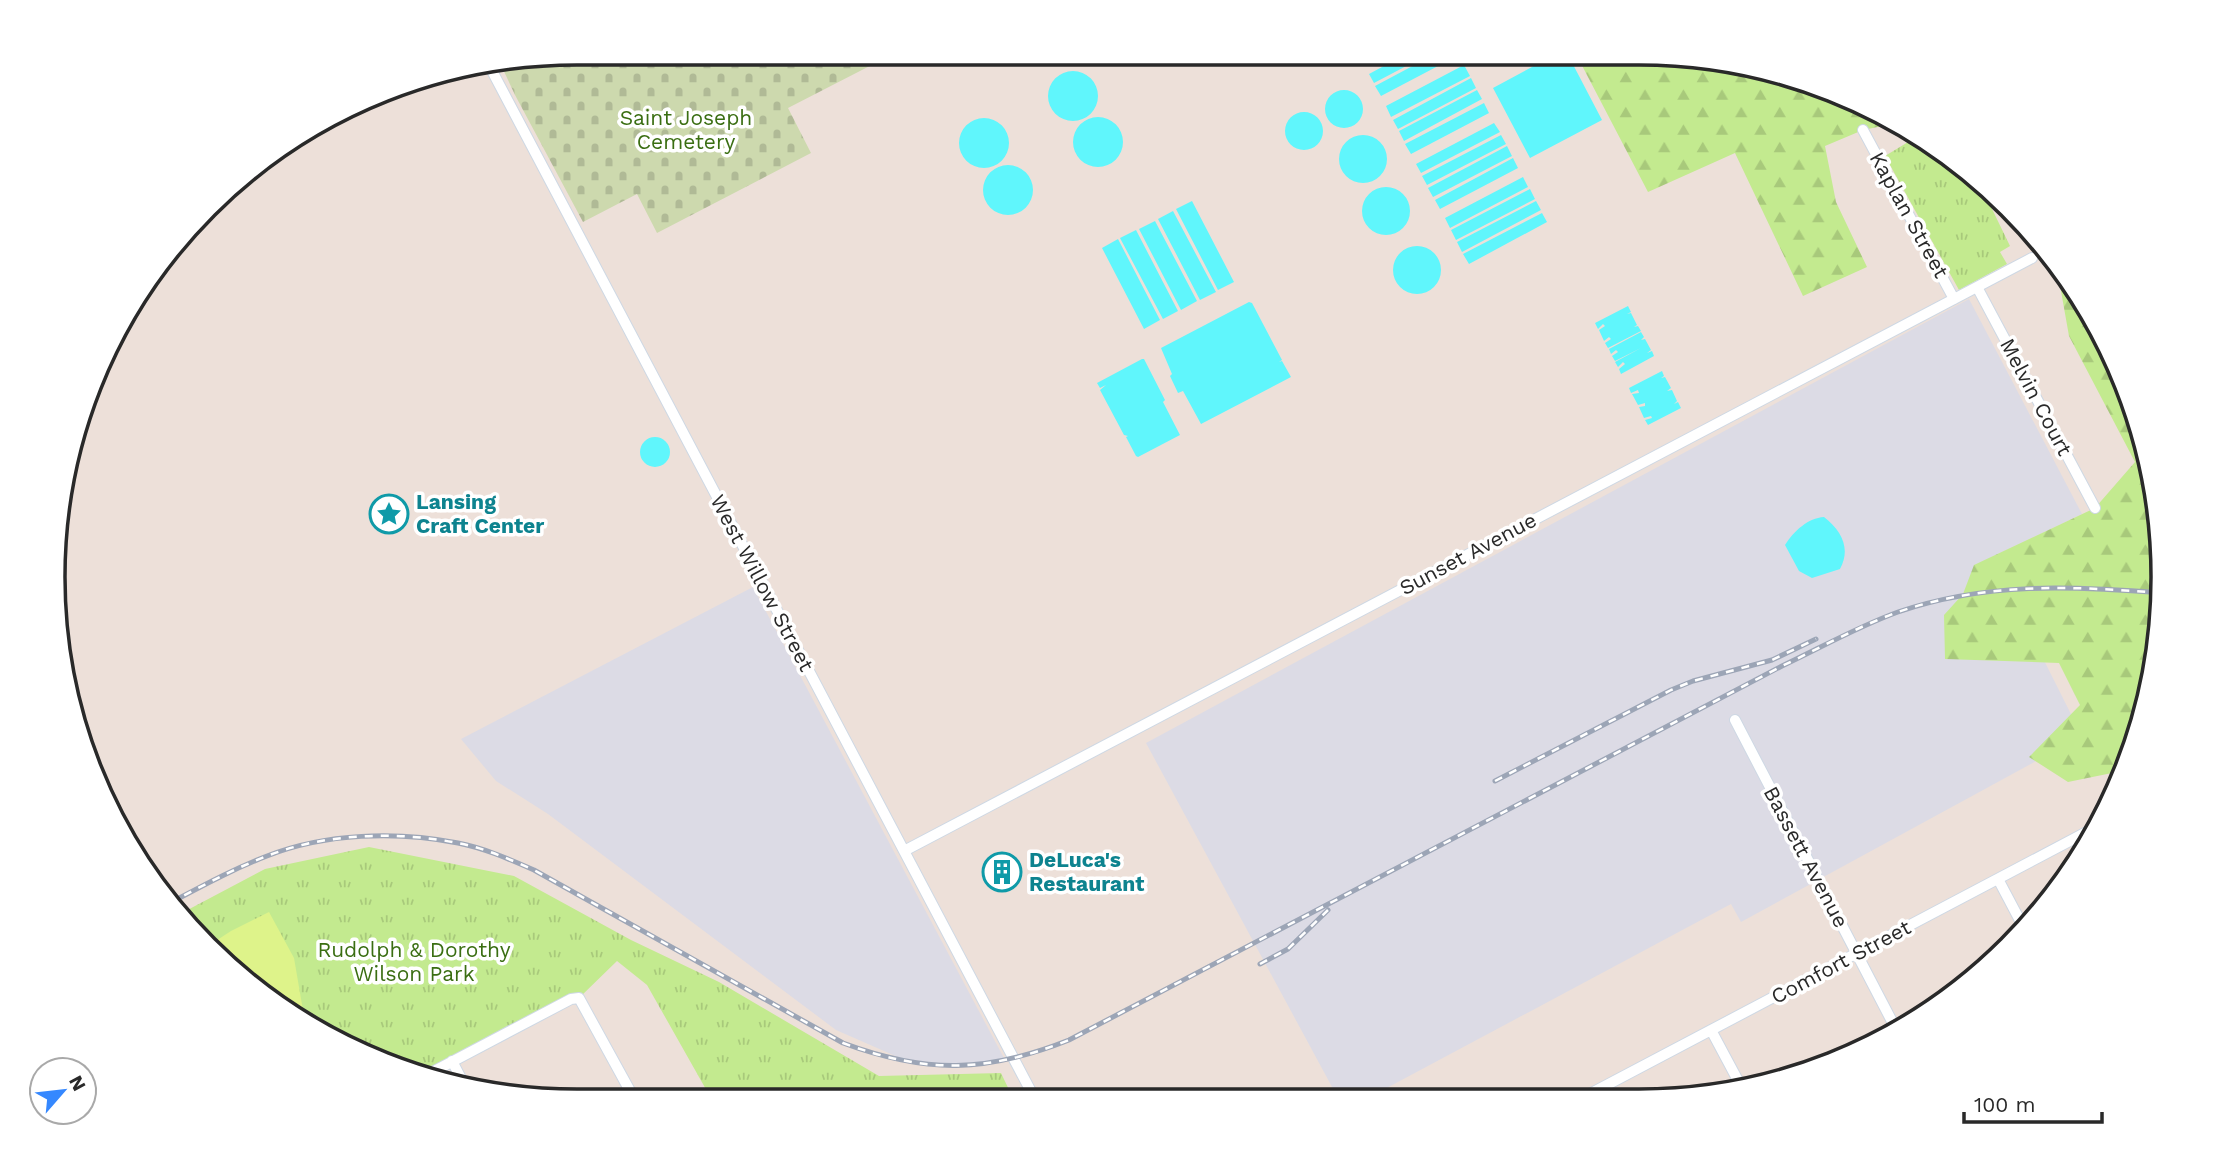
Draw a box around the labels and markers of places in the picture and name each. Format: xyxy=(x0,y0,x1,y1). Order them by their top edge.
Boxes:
place label: Lansing Craft Center xyxy=(416,489,544,538)
place icon: Lansing Craft Center xyxy=(368,493,410,535)
place label: DeLuca's Restaurant xyxy=(1029,847,1144,896)
building icon: DeLuca's Restaurant xyxy=(981,851,1023,893)

